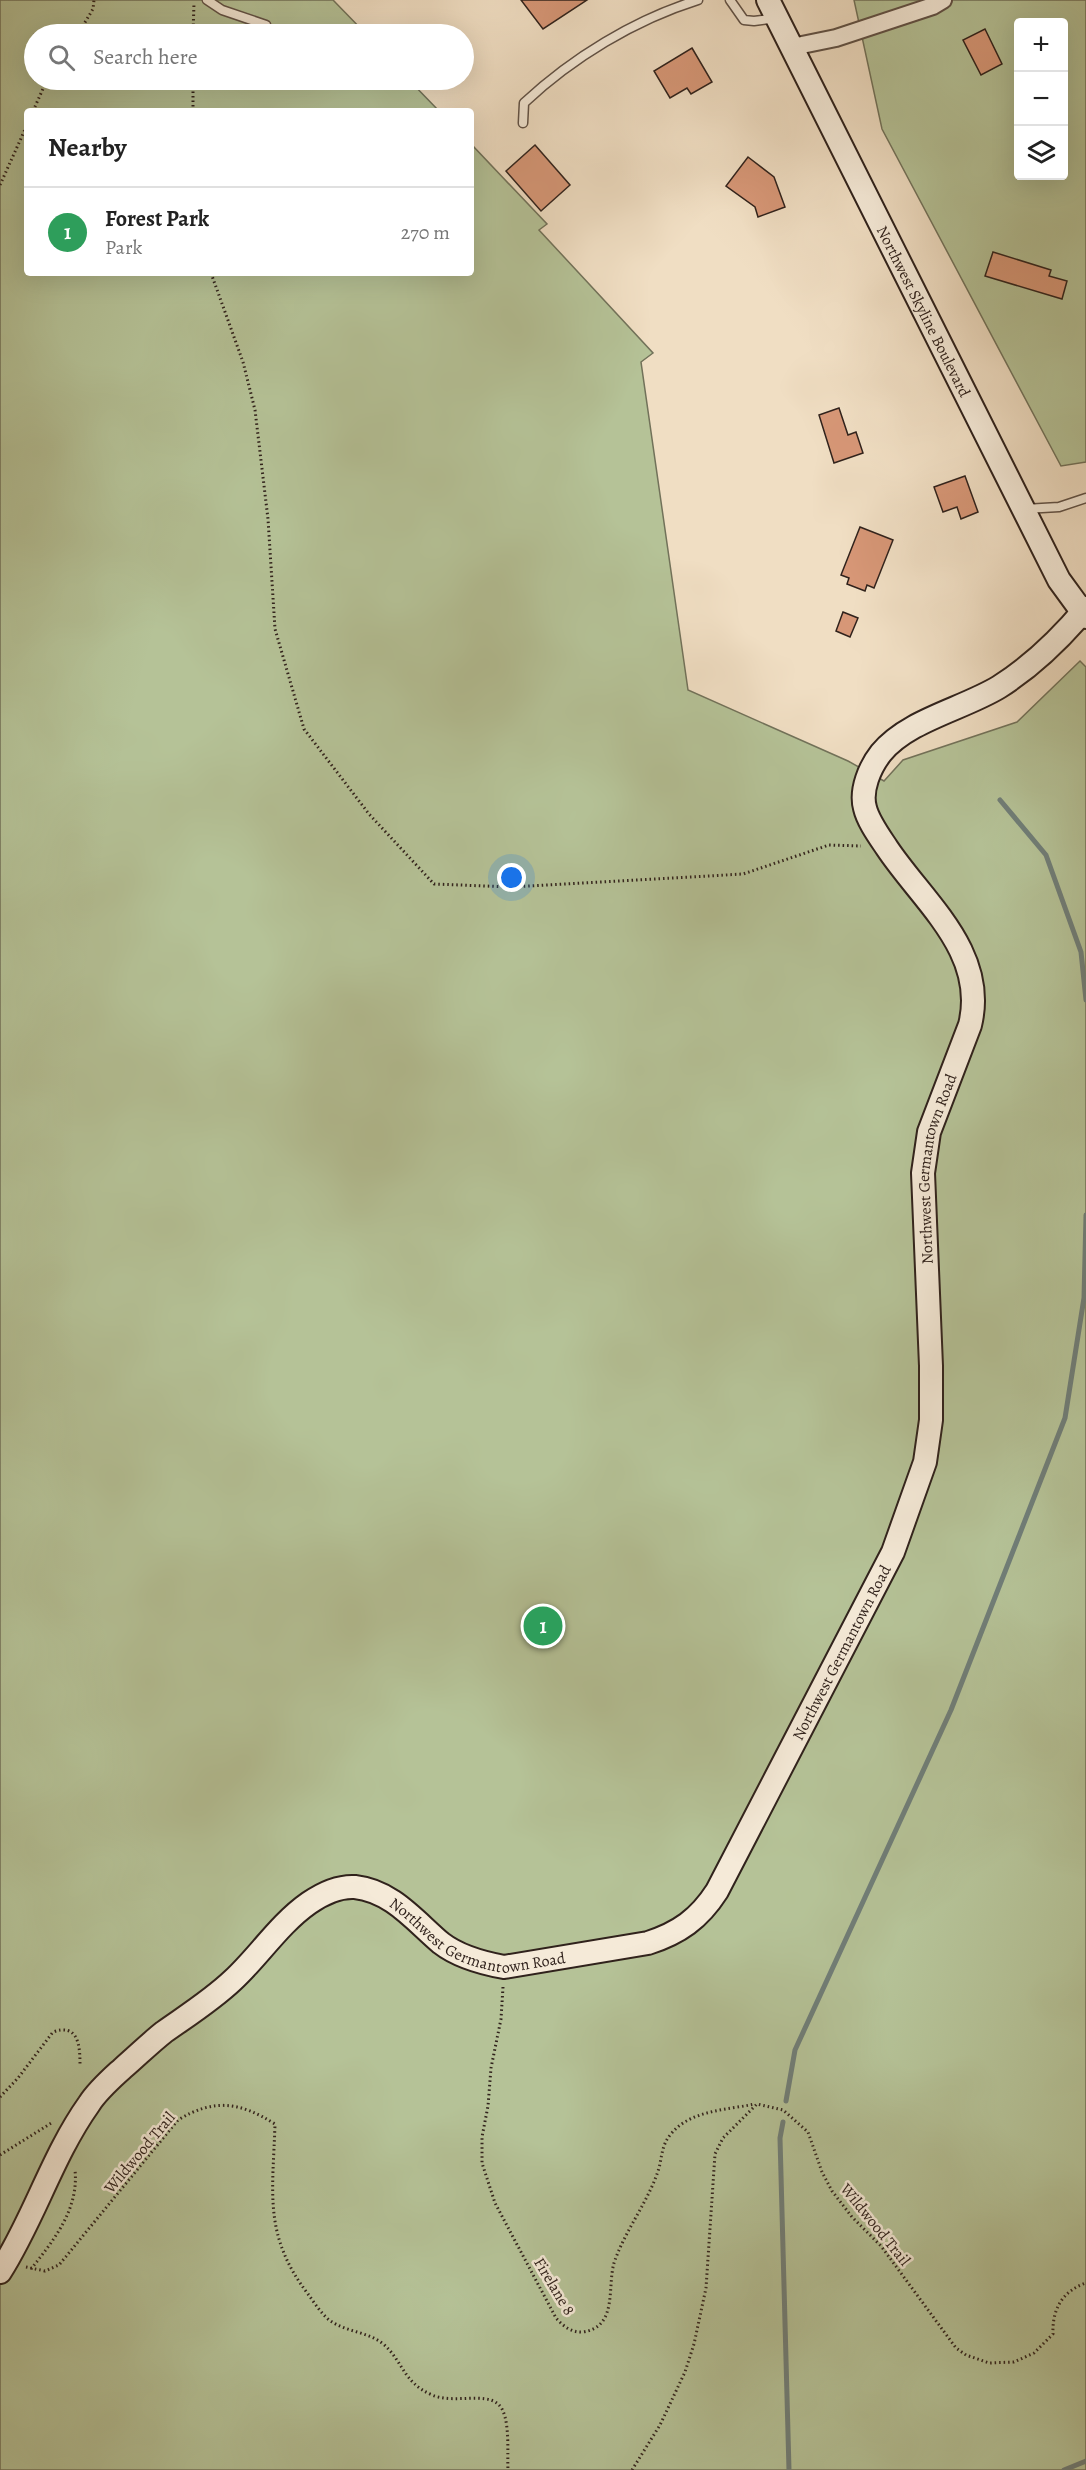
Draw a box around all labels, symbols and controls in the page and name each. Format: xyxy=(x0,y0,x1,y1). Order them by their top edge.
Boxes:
map controls xyxy=(1014,18,1068,180)
button: + xyxy=(1014,18,1068,72)
search box xyxy=(24,24,474,90)
icon: search xyxy=(45,41,78,74)
text: Search here xyxy=(93,42,198,72)
button: − xyxy=(1014,72,1068,126)
button: layers xyxy=(1014,126,1068,180)
text: Nearby xyxy=(48,130,127,165)
text: Forest Park xyxy=(105,204,209,234)
text: 1 xyxy=(64,219,71,246)
text: 270 m xyxy=(401,219,450,246)
street label: Northwest Skyline Boulevard xyxy=(871,222,976,401)
text: Park xyxy=(105,234,143,261)
your location xyxy=(497,863,526,892)
street label: Northwest Germantown Road xyxy=(913,1070,962,1265)
street label: Northwest Germantown Road xyxy=(787,1561,897,1744)
pin: 1 xyxy=(524,1604,562,1648)
street label: Northwest Germantown Road xyxy=(385,1893,567,1979)
street label: Wildwood Trail xyxy=(99,2107,180,2199)
street label: Wildwood Trail xyxy=(835,2178,915,2271)
street label: Firelane 8 xyxy=(528,2254,580,2320)

